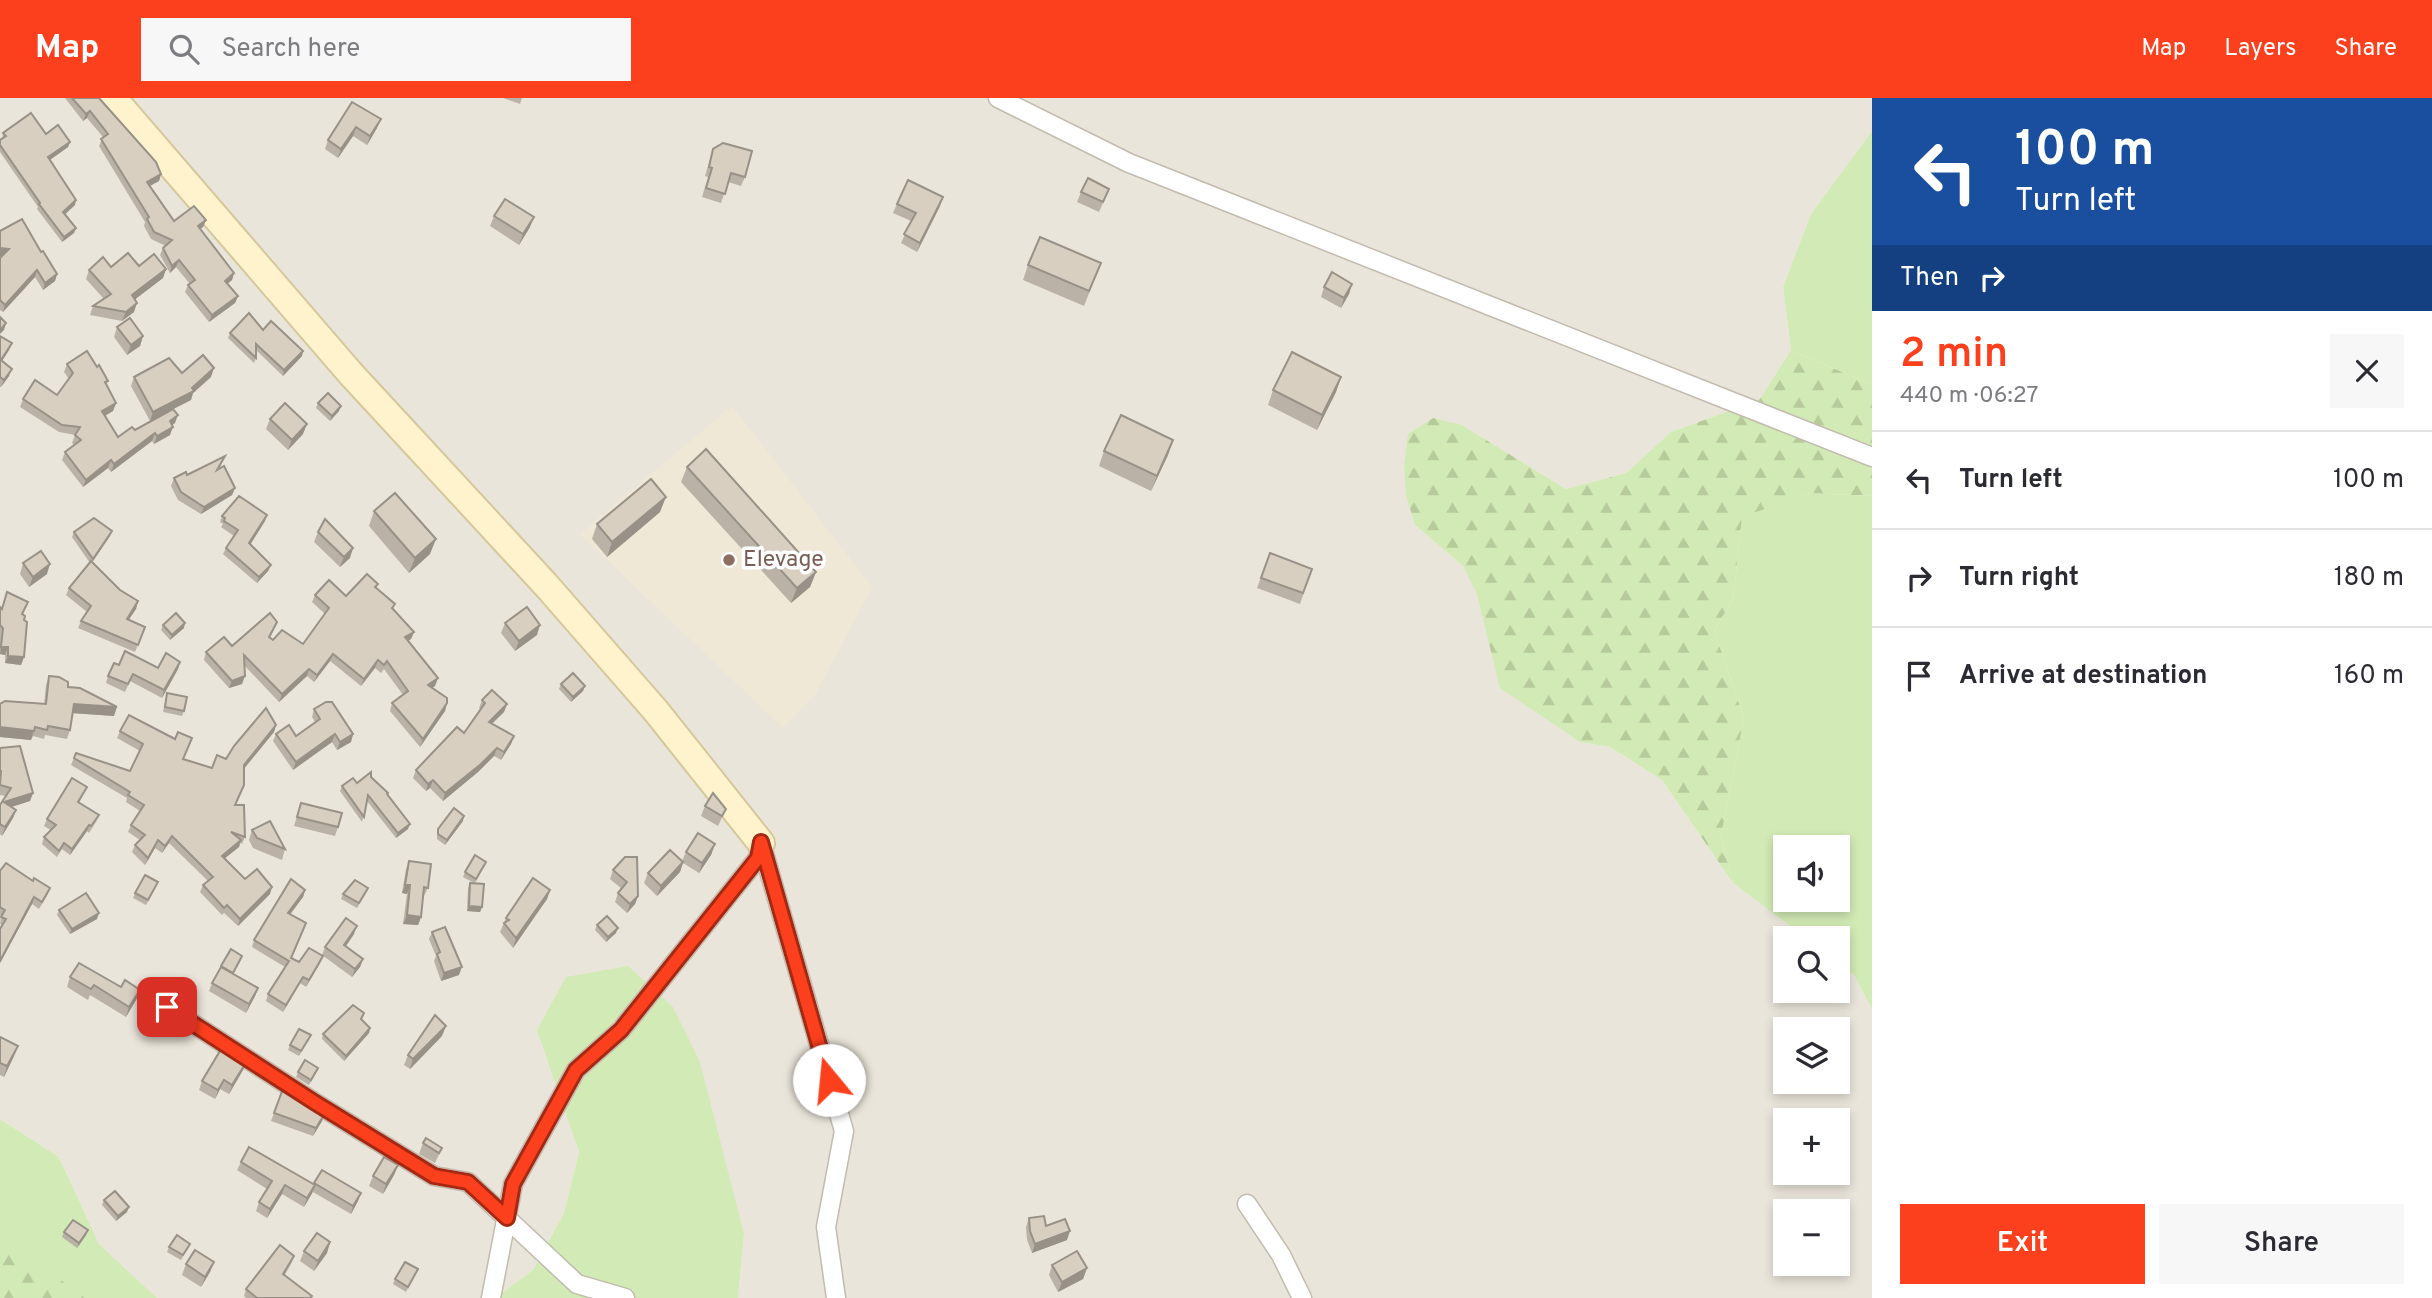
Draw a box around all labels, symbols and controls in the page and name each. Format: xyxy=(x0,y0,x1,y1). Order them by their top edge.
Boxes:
search box xyxy=(141,18,631,81)
text: Map xyxy=(35,28,99,70)
icon: search xyxy=(165,30,203,68)
text: Search here xyxy=(221,33,360,66)
text: Map xyxy=(2141,34,2186,64)
text: Layers xyxy=(2224,34,2296,64)
text: Share xyxy=(2334,34,2397,64)
text: 100 m xyxy=(2015,121,2154,183)
icon: left xyxy=(1900,126,1991,217)
text: Turn left xyxy=(2015,182,2136,222)
icon: right xyxy=(1973,259,2011,297)
text: Then xyxy=(1900,262,1959,295)
text: 2 min xyxy=(1900,329,2008,382)
button: close xyxy=(2330,334,2404,408)
text: 440 m · 06:27 xyxy=(1900,382,2039,411)
icon: left xyxy=(1900,461,1938,499)
text: Turn left xyxy=(1959,464,2063,497)
text: 100 m xyxy=(2333,464,2404,497)
place label: Elevage xyxy=(743,546,824,575)
marker: Elevage xyxy=(721,552,737,568)
icon: right xyxy=(1900,559,1938,597)
text: Turn right xyxy=(1959,562,2079,595)
text: 180 m xyxy=(2334,562,2404,595)
icon: arrive xyxy=(1900,657,1938,695)
text: Arrive at destination xyxy=(1959,660,2207,693)
text: 160 m xyxy=(2334,660,2404,693)
map controls xyxy=(1773,835,1850,1276)
button: sound xyxy=(1773,835,1850,912)
button: search xyxy=(1773,926,1850,1003)
pin xyxy=(137,977,197,1037)
icon: arrive xyxy=(148,988,186,1026)
button: layers xyxy=(1773,1017,1850,1094)
position arrow xyxy=(792,1043,866,1117)
button: + xyxy=(1773,1108,1850,1185)
button: − xyxy=(1773,1199,1850,1276)
button: Exit xyxy=(1900,1204,2145,1284)
button: Share xyxy=(2159,1204,2404,1284)

